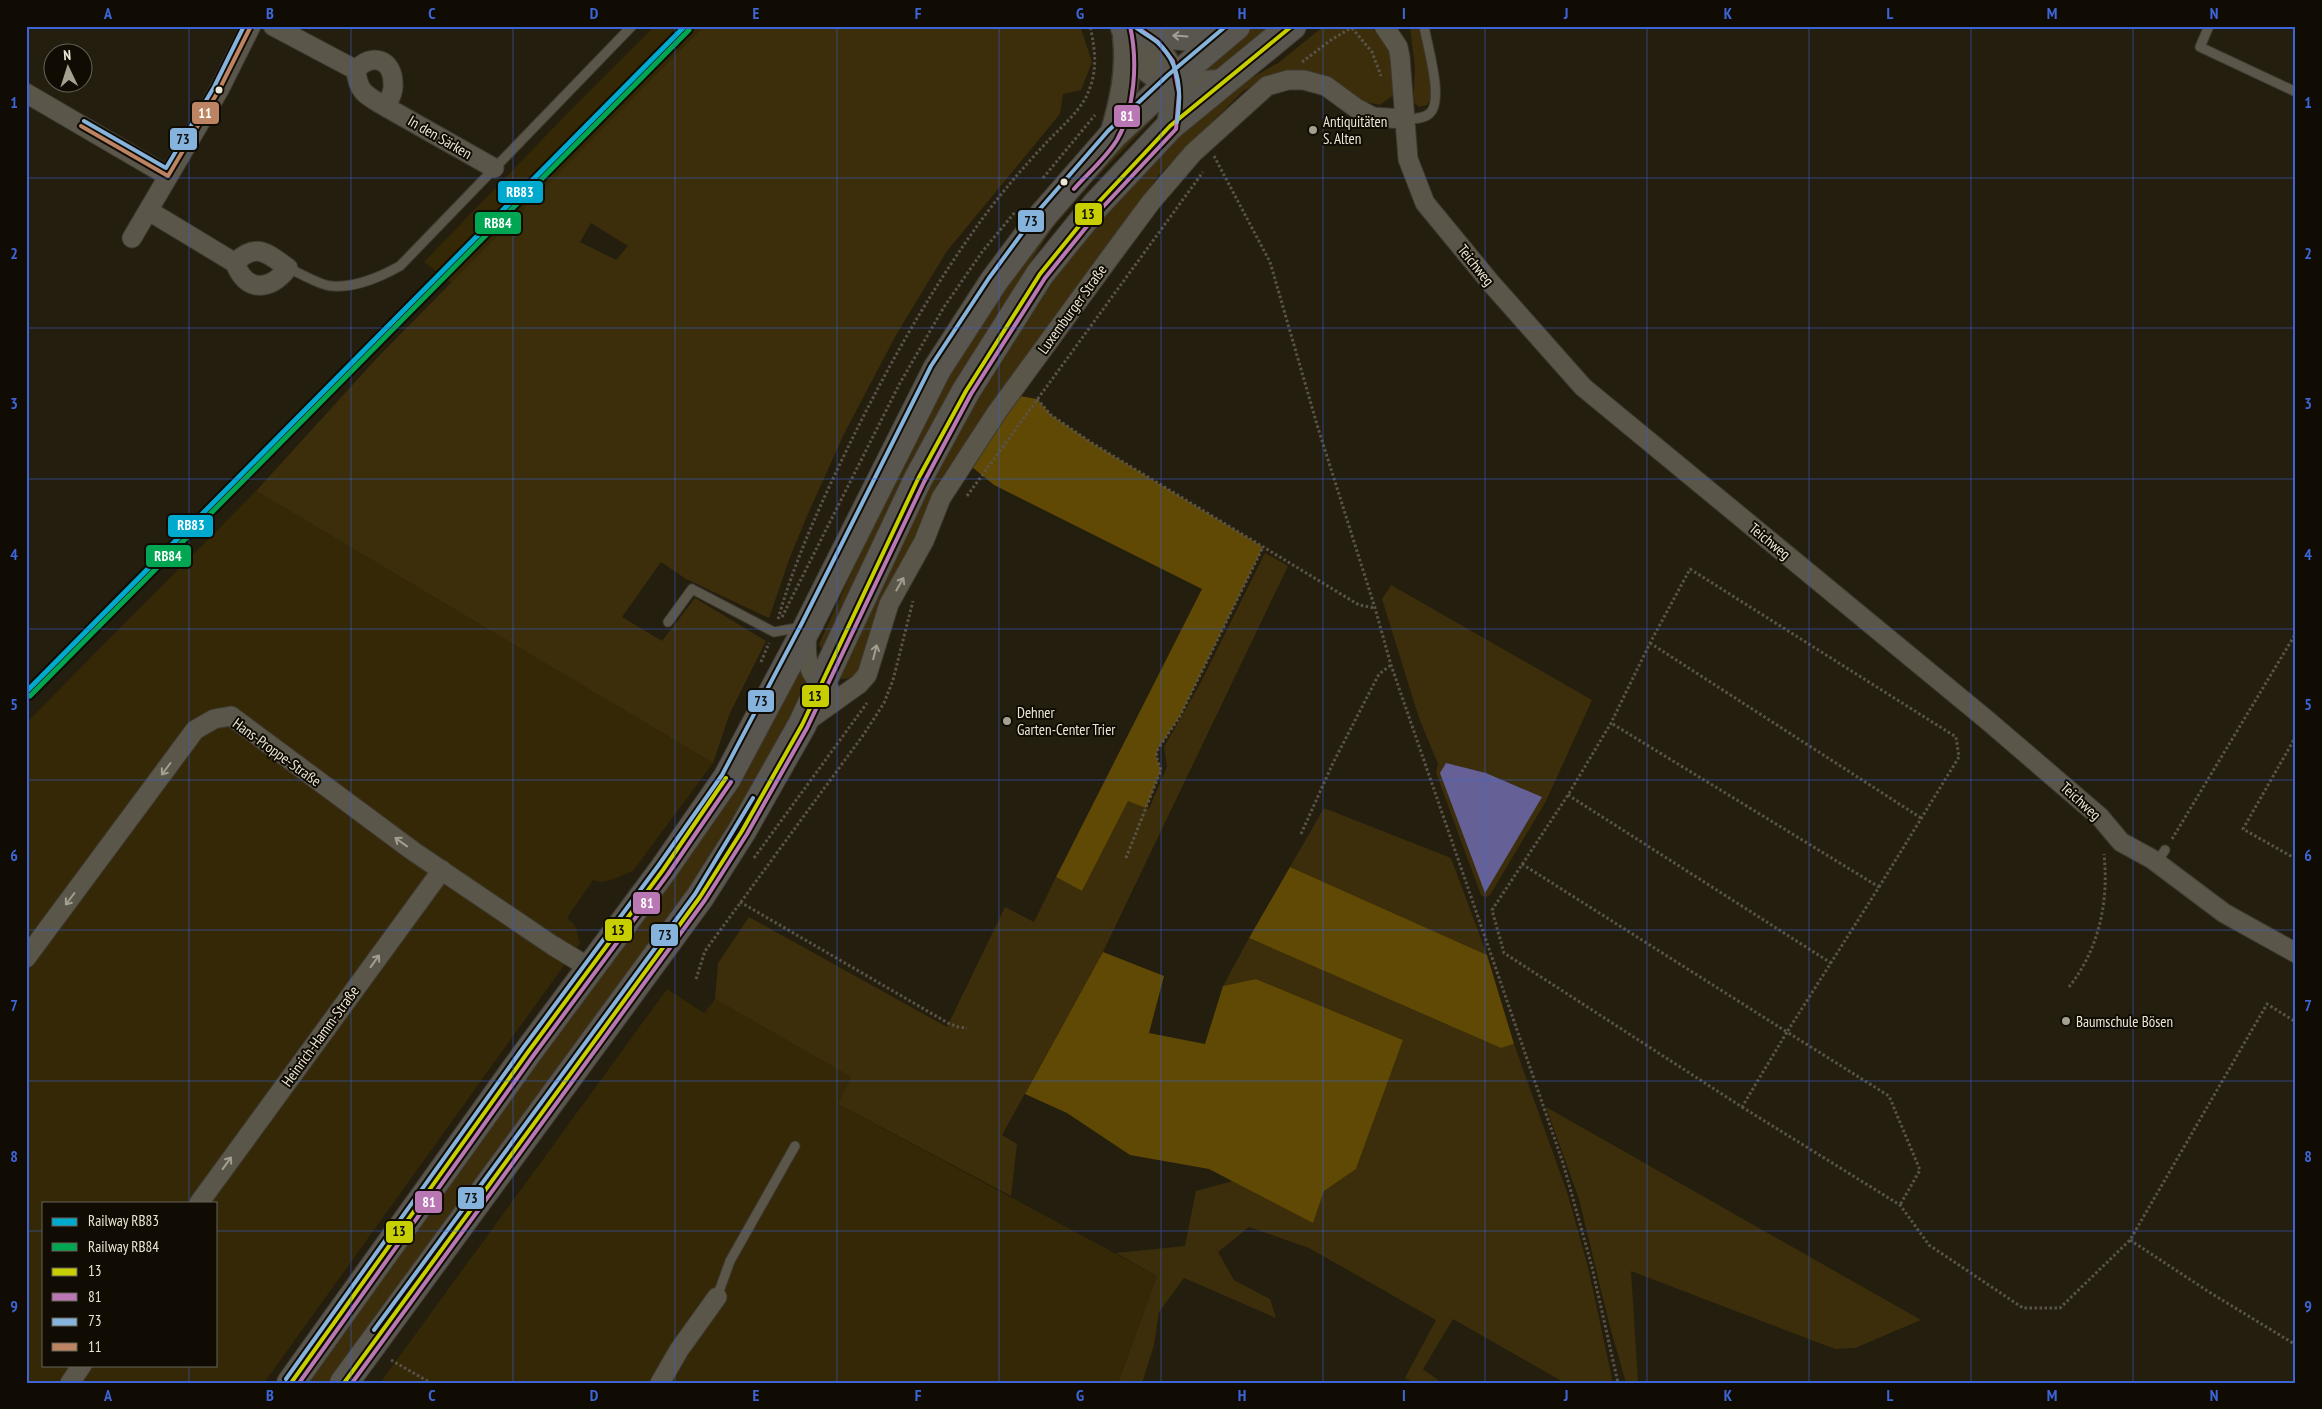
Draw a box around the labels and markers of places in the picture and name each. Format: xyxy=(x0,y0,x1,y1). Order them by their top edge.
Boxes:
unlabelled marker xyxy=(214,85,224,95)
place label: Antiquitäten S. Alten xyxy=(1323,112,1387,148)
marker: Antiquitäten S. Alten xyxy=(1307,124,1319,136)
unlabelled marker xyxy=(1059,177,1069,187)
place label: Dehner Garten-Center Trier xyxy=(1017,703,1116,739)
marker: Dehner Garten-Center Trier xyxy=(1001,715,1013,727)
place label: Baumschule Bösen xyxy=(2076,1012,2173,1031)
marker: Baumschule Bösen xyxy=(2060,1015,2072,1027)

